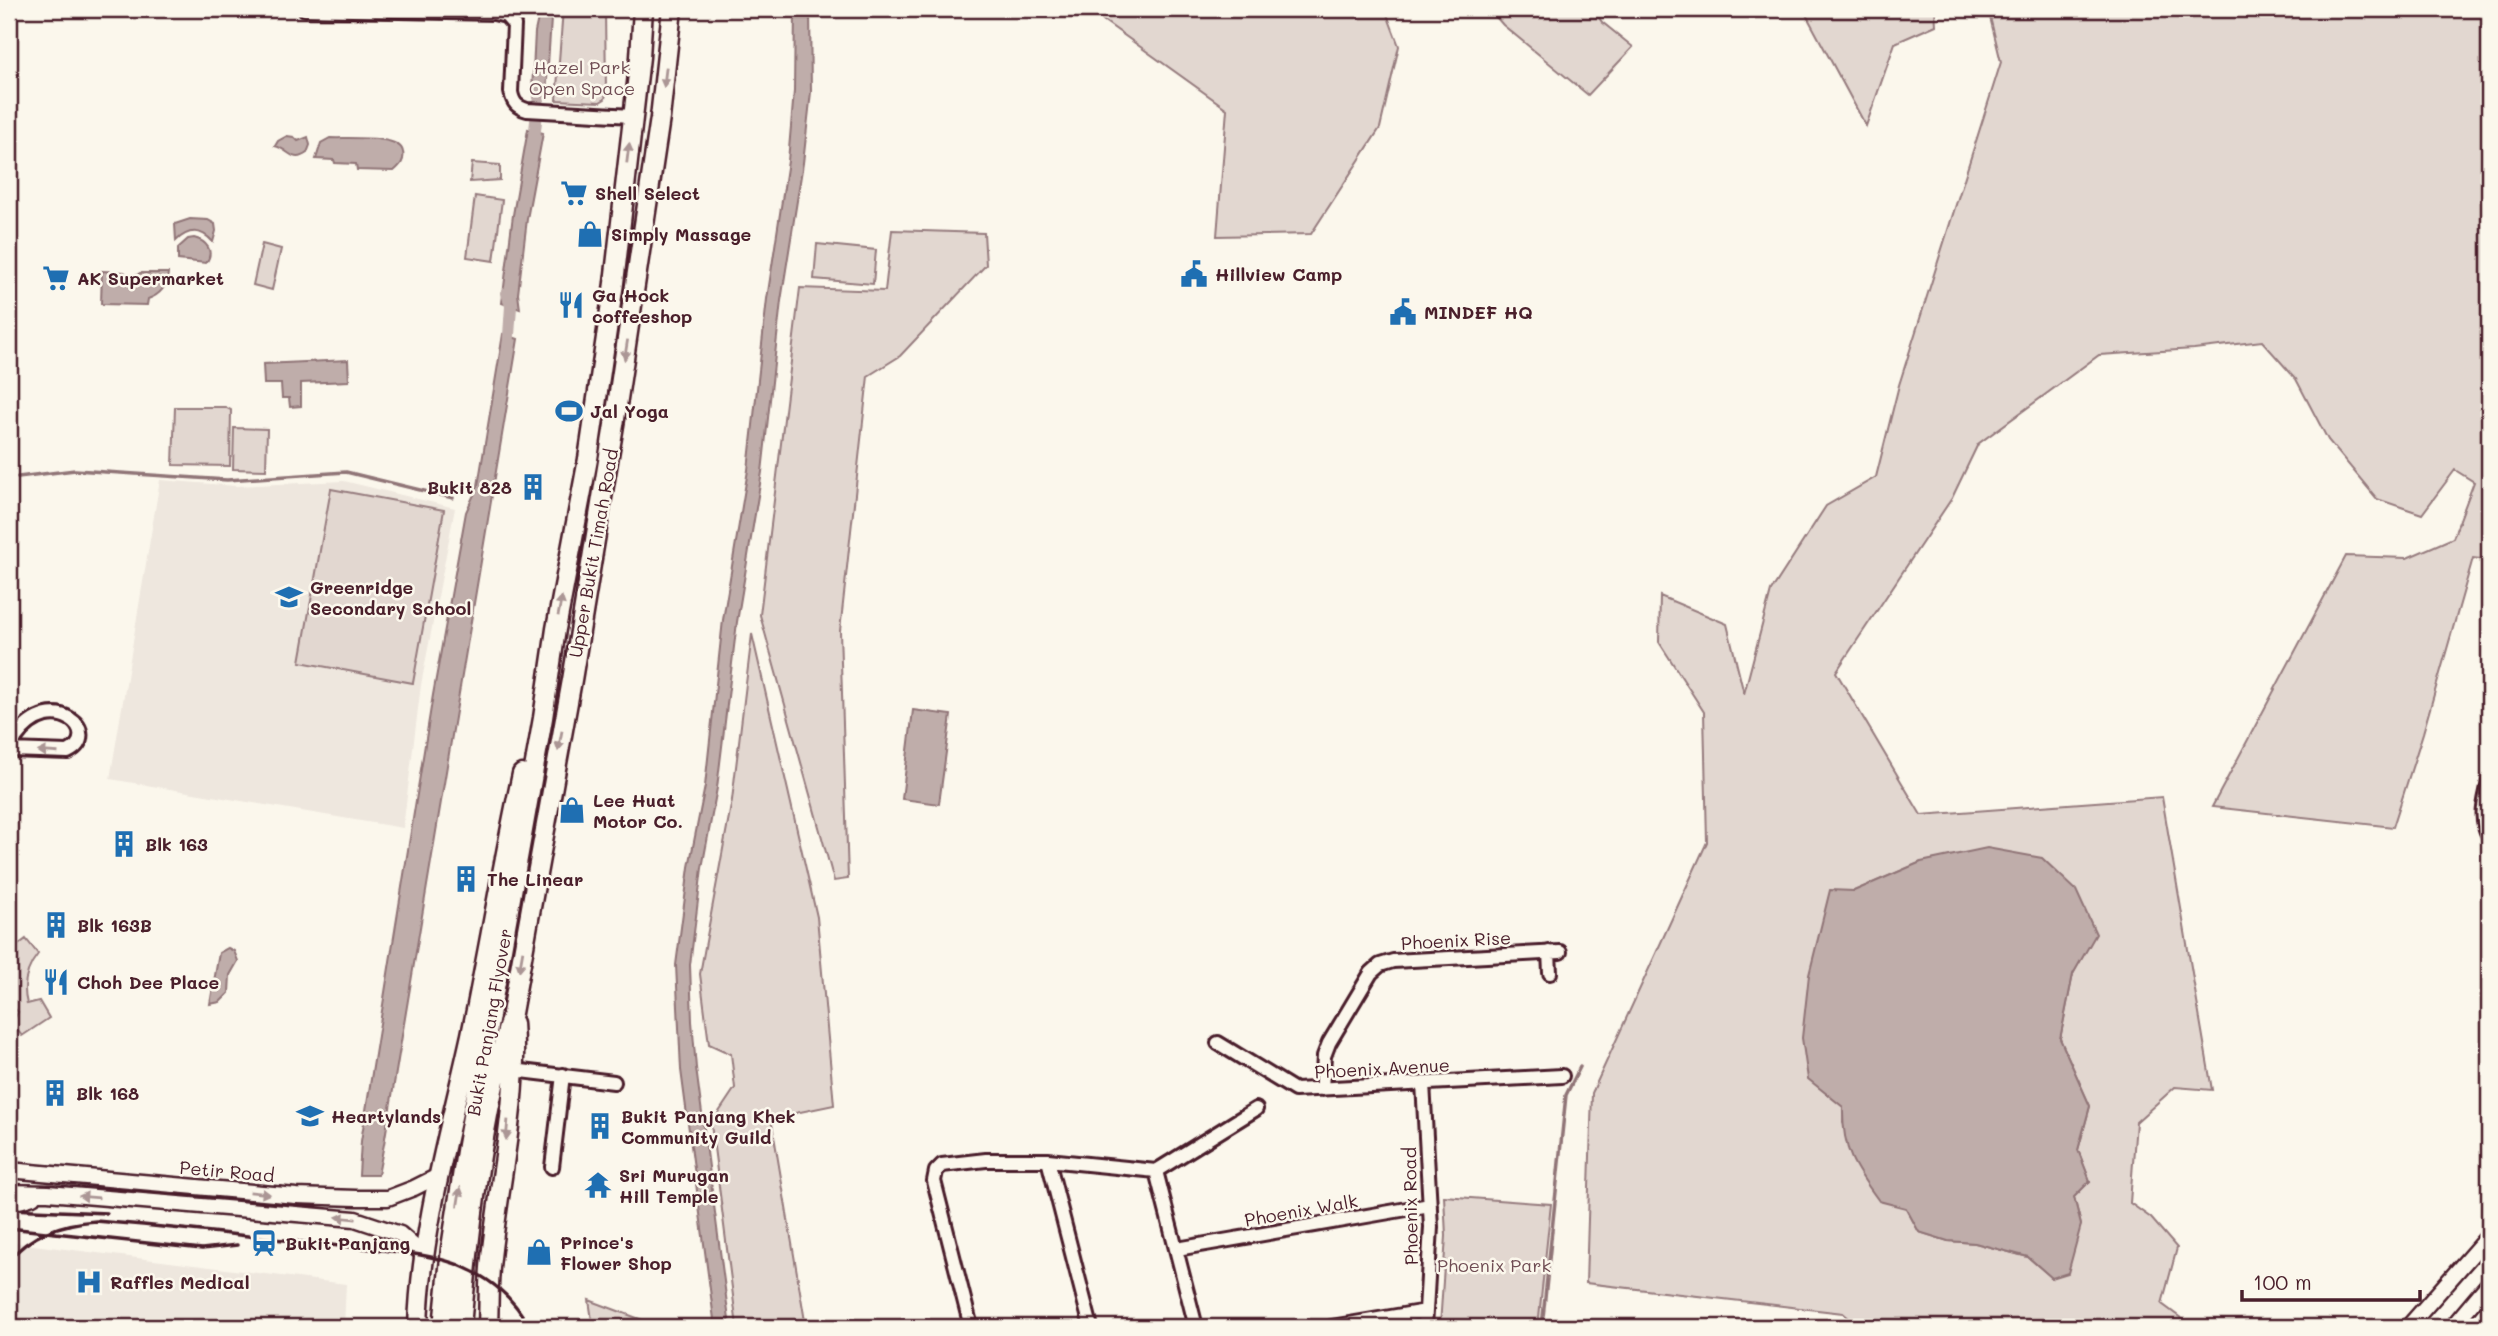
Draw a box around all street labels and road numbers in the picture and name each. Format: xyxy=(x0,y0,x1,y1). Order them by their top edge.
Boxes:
street label: Upper Bukit Timah Road xyxy=(563,447,623,659)
street label: Phoenix Rise xyxy=(1400,925,1512,955)
street label: Bukit Panjang Flyover xyxy=(461,926,517,1118)
street label: Phoenix Avenue xyxy=(1314,1052,1450,1084)
street label: Phoenix Road xyxy=(1397,1147,1423,1265)
street label: Petir Road xyxy=(179,1155,275,1187)
street label: Phoenix Walk xyxy=(1243,1188,1359,1232)

